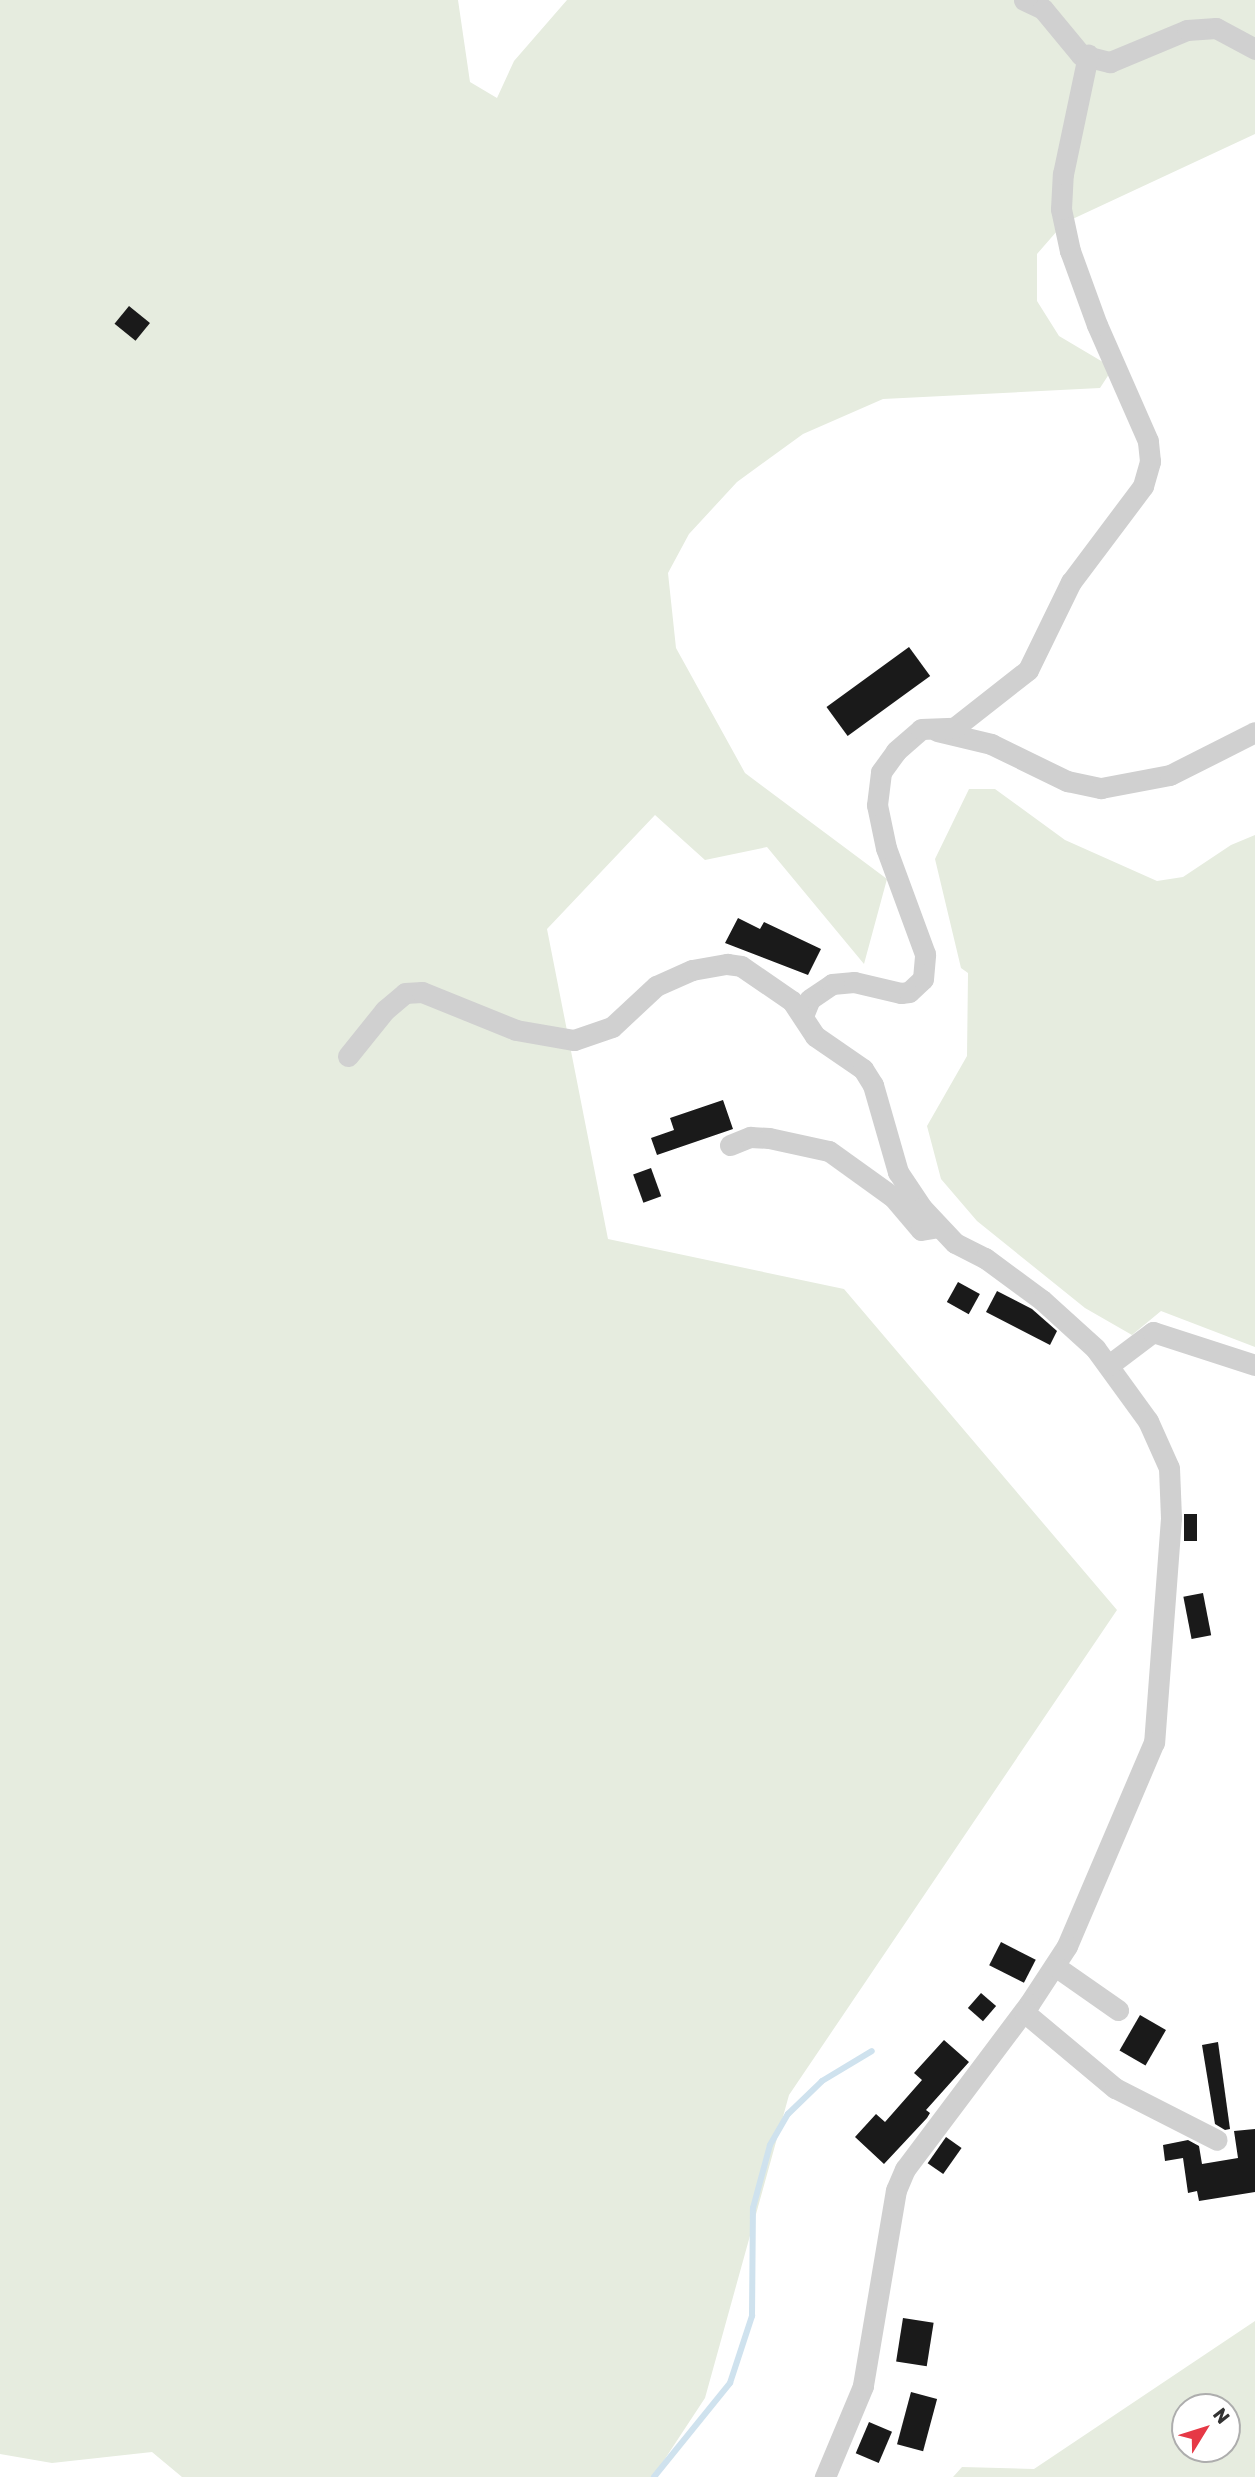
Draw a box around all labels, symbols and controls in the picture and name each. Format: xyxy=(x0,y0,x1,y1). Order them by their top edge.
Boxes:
north arrow xyxy=(1171,2393,1241,2463)
text: N xyxy=(1208,2404,1235,2428)

